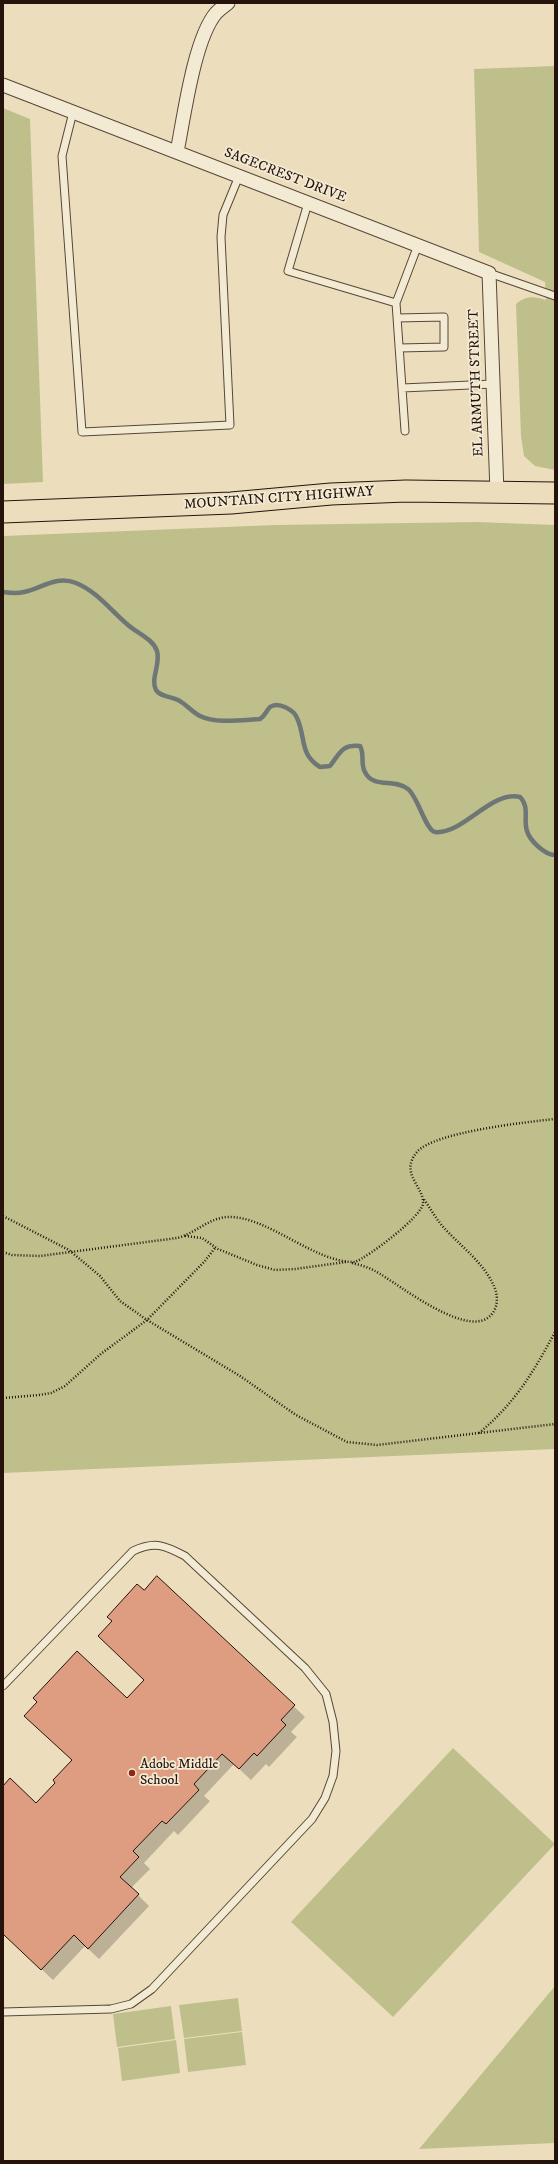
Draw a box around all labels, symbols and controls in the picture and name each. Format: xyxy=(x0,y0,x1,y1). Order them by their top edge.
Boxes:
street label: SAGECREST DRIVE xyxy=(222,145,348,207)
street label: EL ARMUTH STREET xyxy=(466,309,488,457)
street label: MOUNTAIN CITY HIGHWAY xyxy=(183,484,375,514)
place label: Adobe Middle School xyxy=(140,1757,218,1790)
marker: Adobe Middle School xyxy=(127,1768,137,1778)

